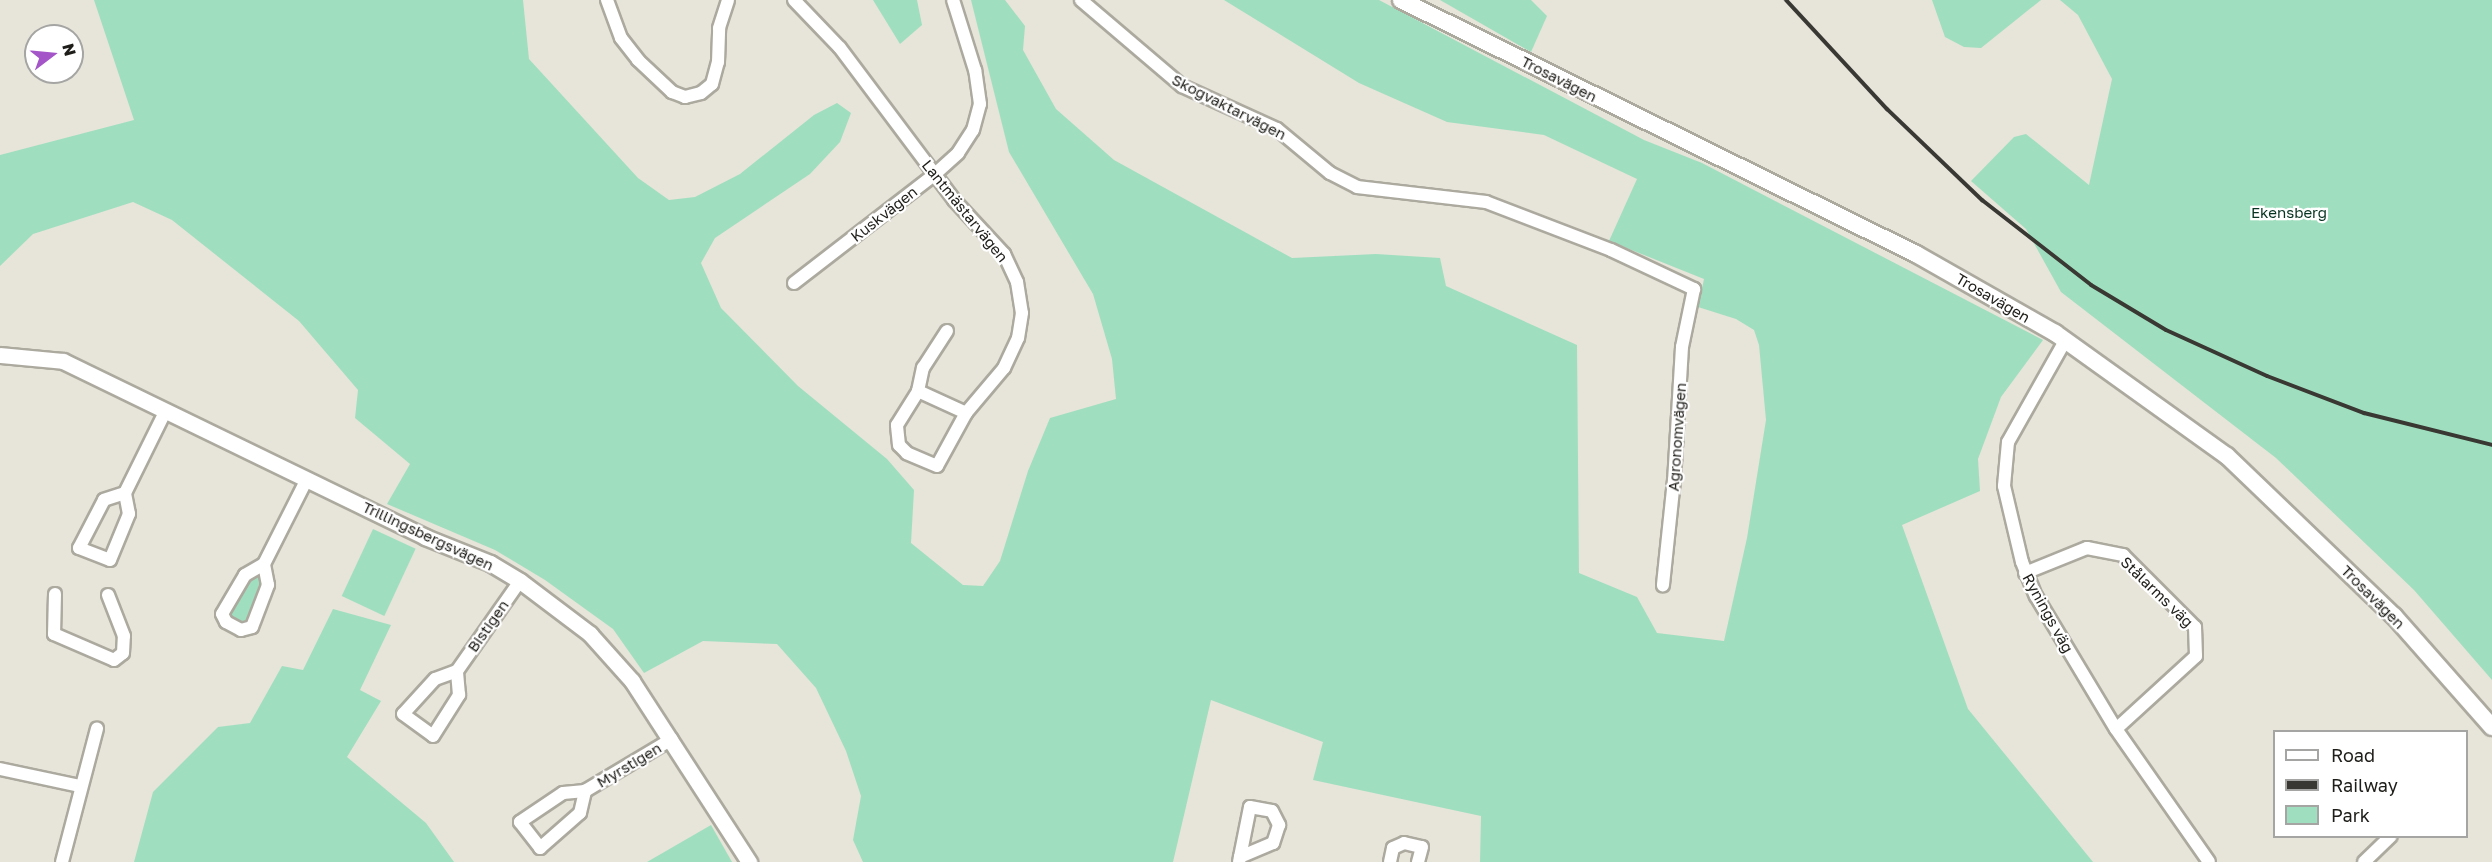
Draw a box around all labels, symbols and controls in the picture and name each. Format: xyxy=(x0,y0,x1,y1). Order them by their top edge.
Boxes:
north arrow xyxy=(24,24,84,84)
text: N xyxy=(58,41,81,58)
street label: Trosavägen xyxy=(1518,52,1600,106)
street label: Skogvaktarvägen xyxy=(1169,70,1289,144)
street label: Lantmästarvägen xyxy=(918,156,1012,266)
street label: Kuskvägen xyxy=(847,182,921,246)
park label: Ekensberg xyxy=(2251,204,2327,222)
street label: Trosavägen xyxy=(1953,270,2033,326)
street label: Agronomvägen xyxy=(1664,382,1690,492)
street label: Trillingsbergsvägen xyxy=(360,498,496,574)
street label: Stålarms väg xyxy=(2117,553,2197,631)
street label: Trosavägen xyxy=(2337,561,2409,633)
street label: Rynings väg xyxy=(2019,570,2077,656)
street label: Bistigen xyxy=(464,597,512,655)
legend xyxy=(2273,730,2468,838)
street label: Myrstigen xyxy=(593,739,665,791)
text: Road xyxy=(2331,744,2375,766)
text: Railway xyxy=(2331,774,2398,796)
text: Park xyxy=(2331,804,2370,826)

